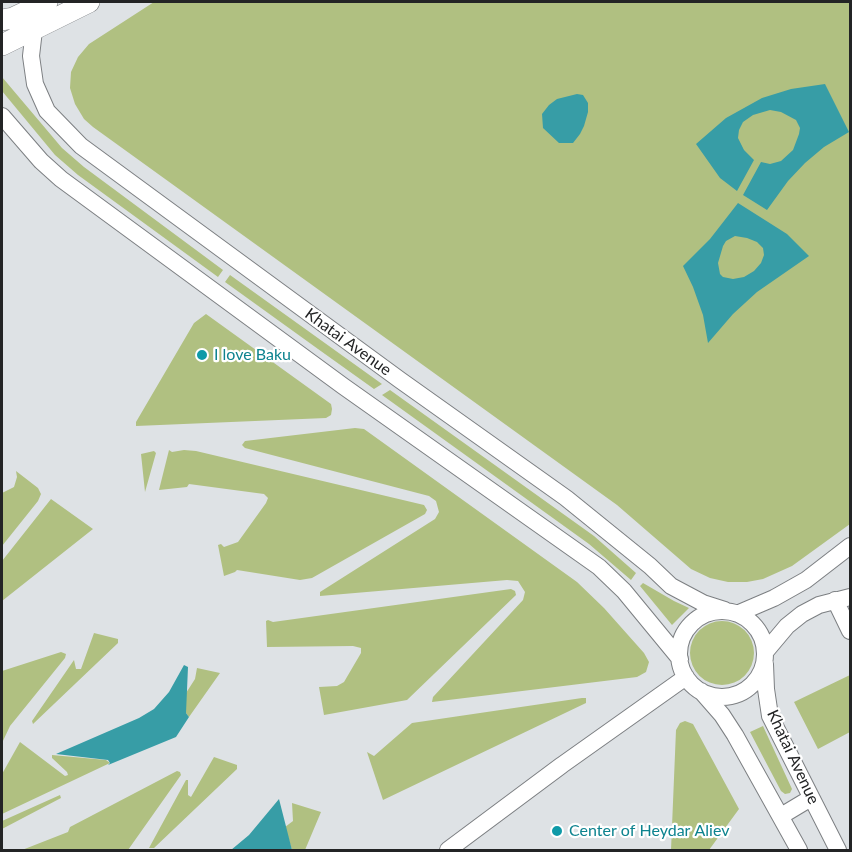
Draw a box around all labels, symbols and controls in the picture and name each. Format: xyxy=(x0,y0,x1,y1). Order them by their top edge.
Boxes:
street label: Khatai Avenue xyxy=(301,304,395,380)
place label: I love Baku xyxy=(214,345,291,365)
marker: I love Baku xyxy=(195,348,209,362)
street label: Khatai Avenue xyxy=(763,707,823,807)
place label: Center of Heydar Aliev xyxy=(569,821,729,841)
marker: Center of Heydar Aliev xyxy=(550,824,564,838)

